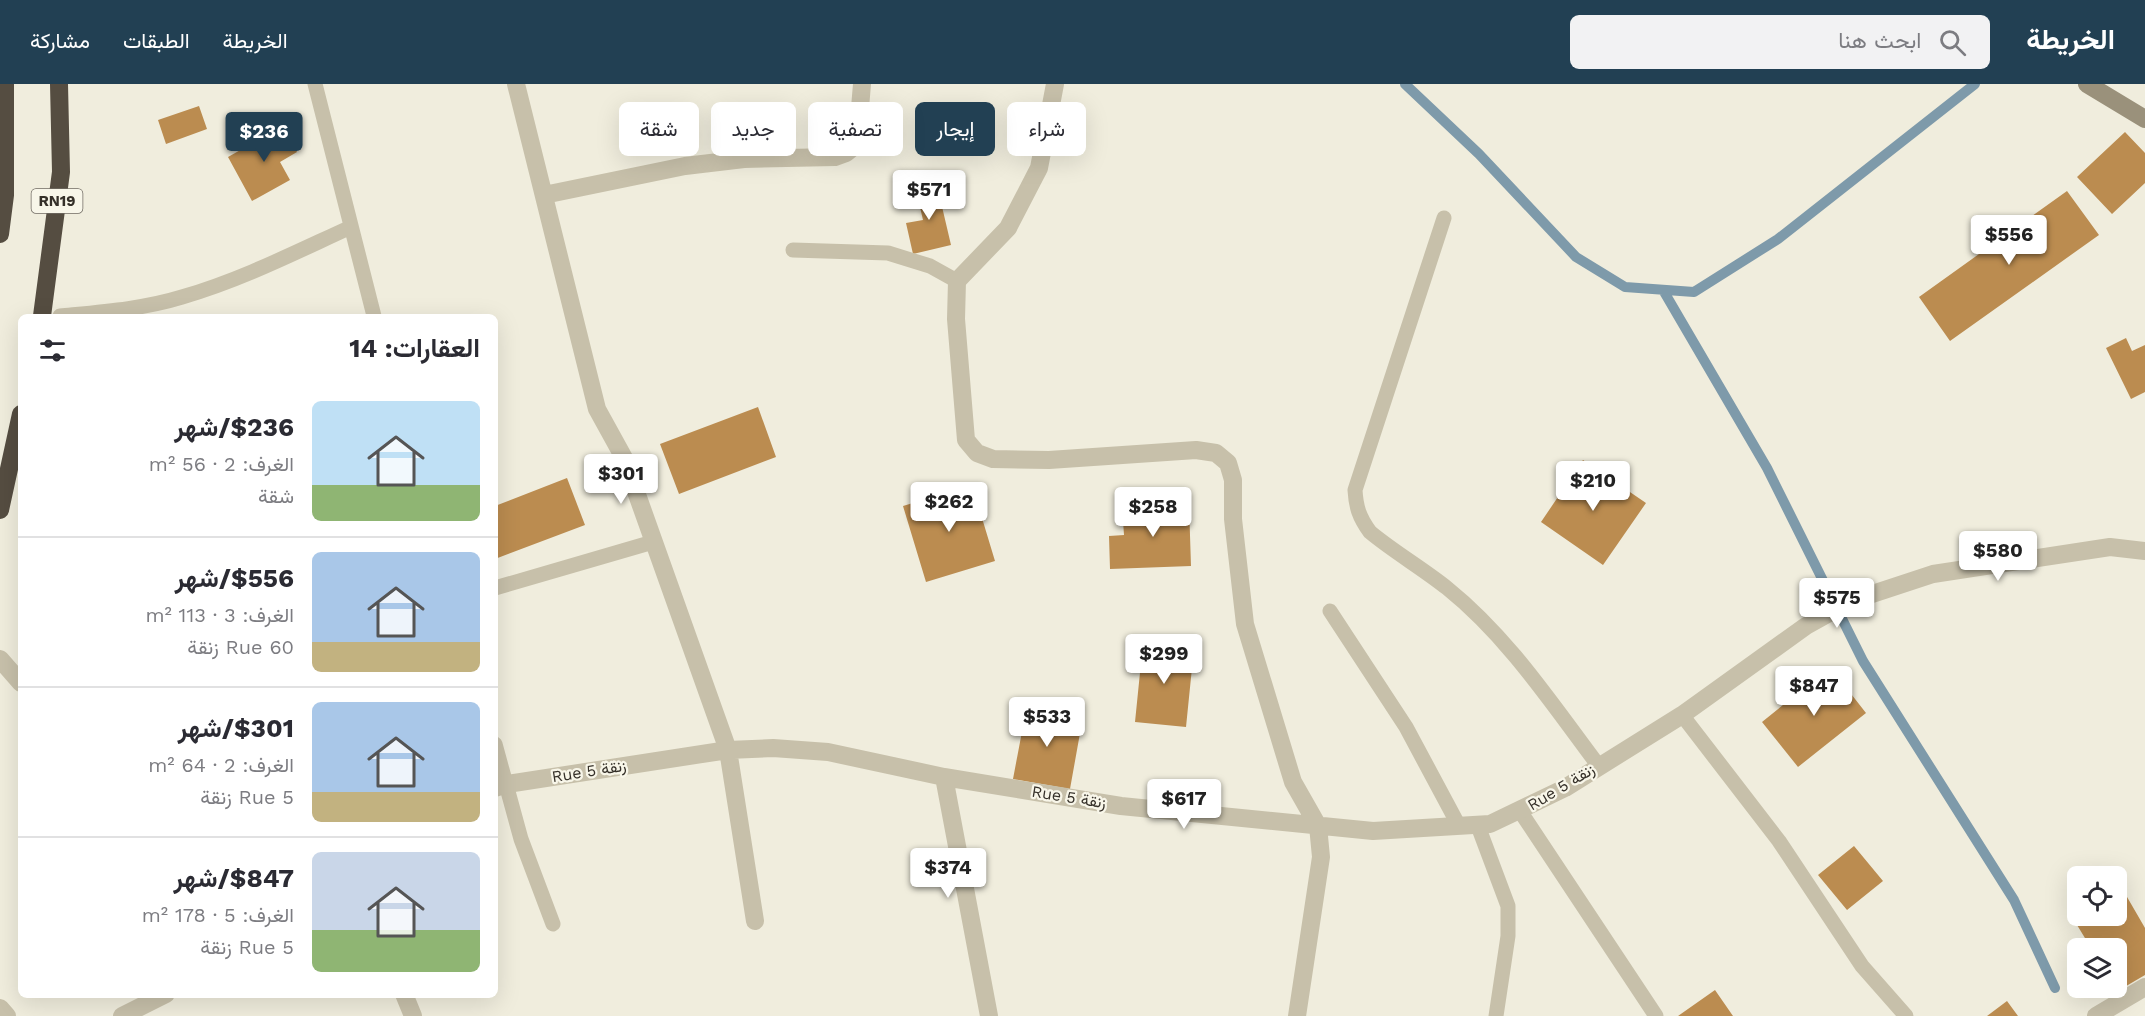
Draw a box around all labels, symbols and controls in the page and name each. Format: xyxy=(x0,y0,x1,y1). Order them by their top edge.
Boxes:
search box xyxy=(1570,15,1990,69)
text: الخريطة xyxy=(2026,23,2115,56)
icon: search xyxy=(1936,26,1969,59)
text: مشاركة xyxy=(30,28,90,53)
text: الطبقات xyxy=(123,28,190,53)
text: الخريطة xyxy=(223,28,288,53)
text: ابحث هنا xyxy=(1838,28,1921,53)
chip: شقة xyxy=(619,102,699,156)
chip: جديد xyxy=(711,102,796,156)
chip: تصفية xyxy=(808,102,903,156)
chip: إيجار xyxy=(915,102,995,156)
chip: شراء xyxy=(1007,102,1086,156)
pin: $236 xyxy=(228,112,300,163)
text: $236 xyxy=(240,119,288,143)
pin: $571 xyxy=(893,170,965,221)
text: $571 xyxy=(907,177,951,201)
road number: RN19 xyxy=(32,189,82,213)
pin: $556 xyxy=(1973,215,2045,266)
text: $556 xyxy=(1985,222,2033,246)
text: العقارات: 14 xyxy=(349,333,480,363)
icon: filters xyxy=(36,334,69,367)
text: $236/شهر xyxy=(174,412,294,442)
icon: home xyxy=(360,425,432,497)
text: الغرف: 2 · 56 m² xyxy=(149,452,294,476)
pin: $301 xyxy=(585,454,657,505)
text: $301 xyxy=(598,461,644,485)
pin: $210 xyxy=(1557,461,1629,512)
text: $210 xyxy=(1570,468,1616,492)
pin: $262 xyxy=(913,482,985,533)
text: شقة xyxy=(258,484,294,508)
pin: $258 xyxy=(1117,487,1189,538)
text: $262 xyxy=(925,489,973,513)
text: $258 xyxy=(1129,494,1177,518)
pin: $580 xyxy=(1962,531,2034,582)
text: $580 xyxy=(1973,538,2023,562)
text: $556/شهر xyxy=(175,563,294,593)
icon: home xyxy=(360,576,432,648)
pin: $575 xyxy=(1801,578,1873,629)
text: $575 xyxy=(1813,585,1861,609)
text: الغرف: 3 · 113 m² xyxy=(145,603,294,627)
pin: $299 xyxy=(1128,634,1200,685)
text: Rue 60 زنقة xyxy=(187,635,294,659)
text: $299 xyxy=(1139,641,1189,665)
pin: $847 xyxy=(1778,666,1850,717)
text: $847 xyxy=(1789,673,1839,697)
pin: $533 xyxy=(1011,697,1083,748)
text: $533 xyxy=(1023,704,1071,728)
text: $301/شهر xyxy=(178,713,294,743)
icon: home xyxy=(360,726,432,798)
text: الغرف: 2 · 64 m² xyxy=(148,753,294,777)
street label: Rue 5 زنقة xyxy=(550,756,628,787)
street label: Rue 5 زنقة xyxy=(1524,760,1599,815)
pin: $617 xyxy=(1148,779,1220,830)
street label: Rue 5 زنقة xyxy=(1030,782,1108,813)
text: Rue 5 زنقة xyxy=(200,785,294,809)
text: $617 xyxy=(1161,786,1207,810)
pin: $374 xyxy=(912,848,984,899)
text: $374 xyxy=(924,855,972,879)
text: $847/شهر xyxy=(174,863,294,893)
map controls xyxy=(2067,866,2127,998)
button: locate xyxy=(2067,866,2127,926)
icon: home xyxy=(360,876,432,948)
text: الغرف: 5 · 178 m² xyxy=(142,903,294,927)
text: Rue 5 زنقة xyxy=(200,935,294,959)
button: layers xyxy=(2067,938,2127,998)

